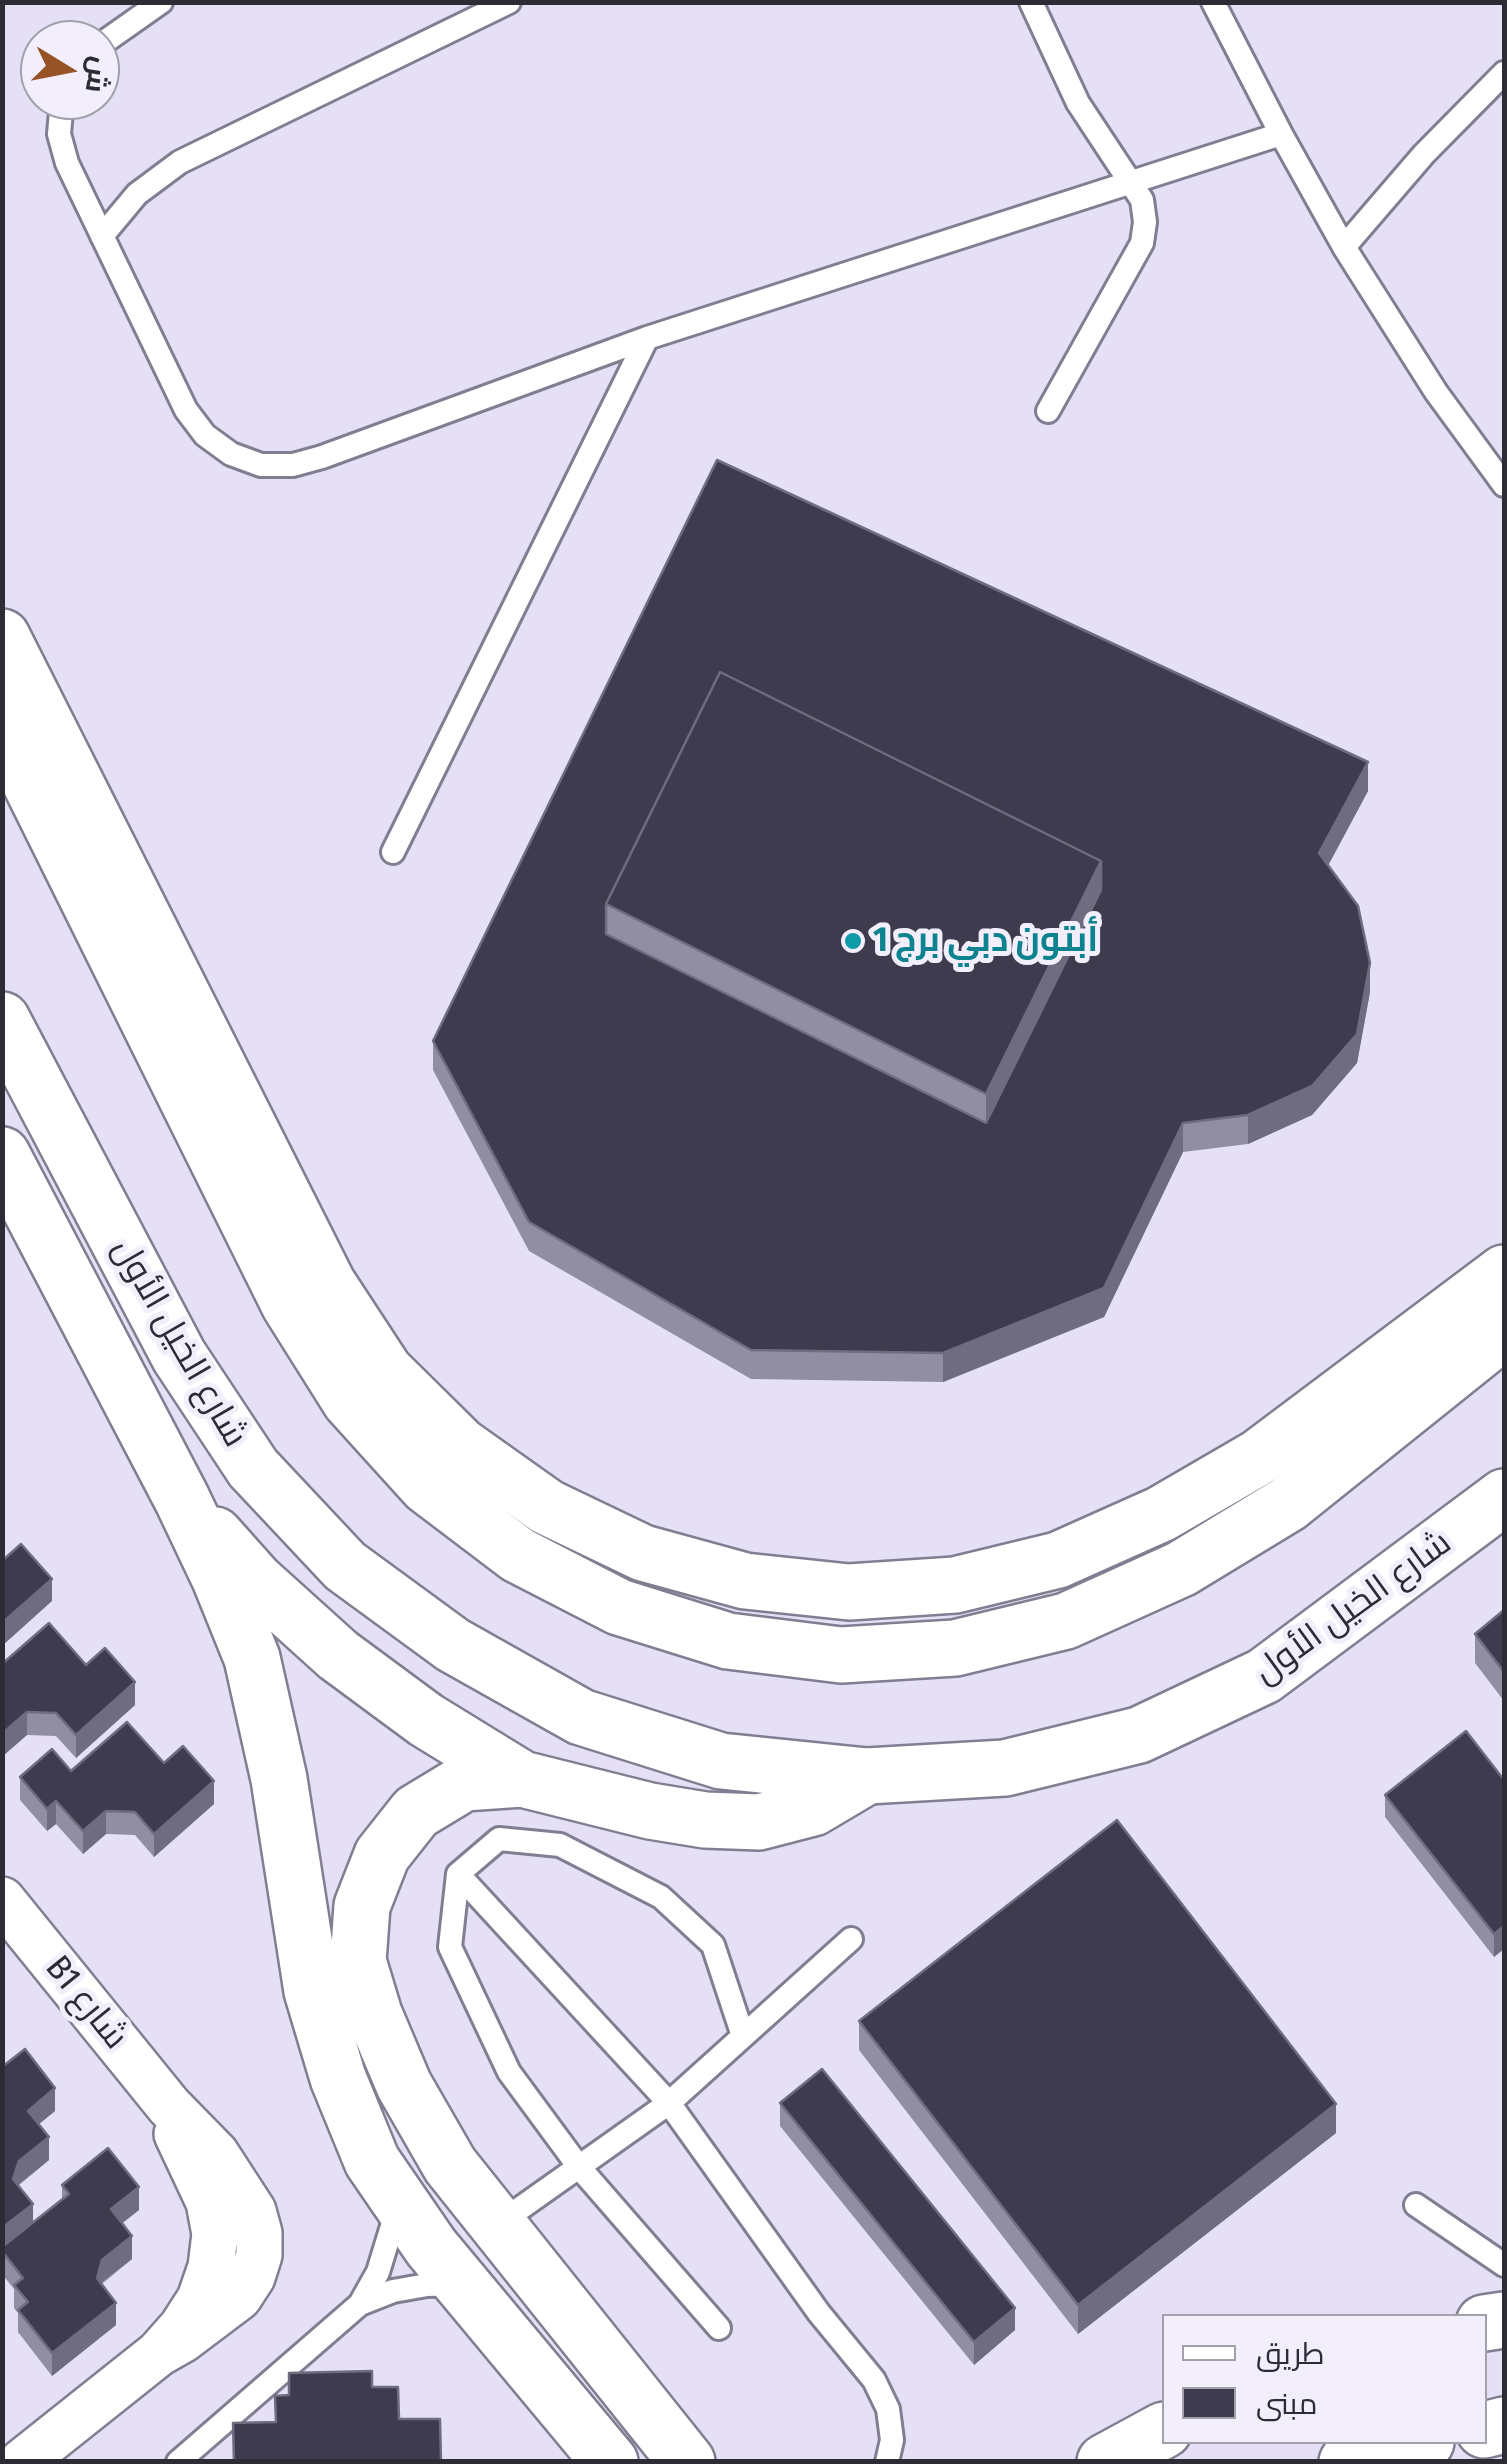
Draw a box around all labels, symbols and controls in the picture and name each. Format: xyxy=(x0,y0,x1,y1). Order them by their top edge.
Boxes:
north arrow xyxy=(20,20,120,120)
text: ش xyxy=(79,54,117,96)
place label: أبتون دبي برج 1 xyxy=(873,920,1098,962)
marker: أبتون دبي برج 1 xyxy=(842,930,864,952)
street label: شارع الخيل الأول xyxy=(102,1231,256,1455)
street label: شارع الخيل الأول xyxy=(1246,1522,1460,1694)
street label: B1 شارع xyxy=(36,1948,136,2058)
legend xyxy=(1162,2314,1487,2444)
text: طريق xyxy=(1256,2336,1325,2372)
text: مبنى xyxy=(1256,2386,1317,2422)

